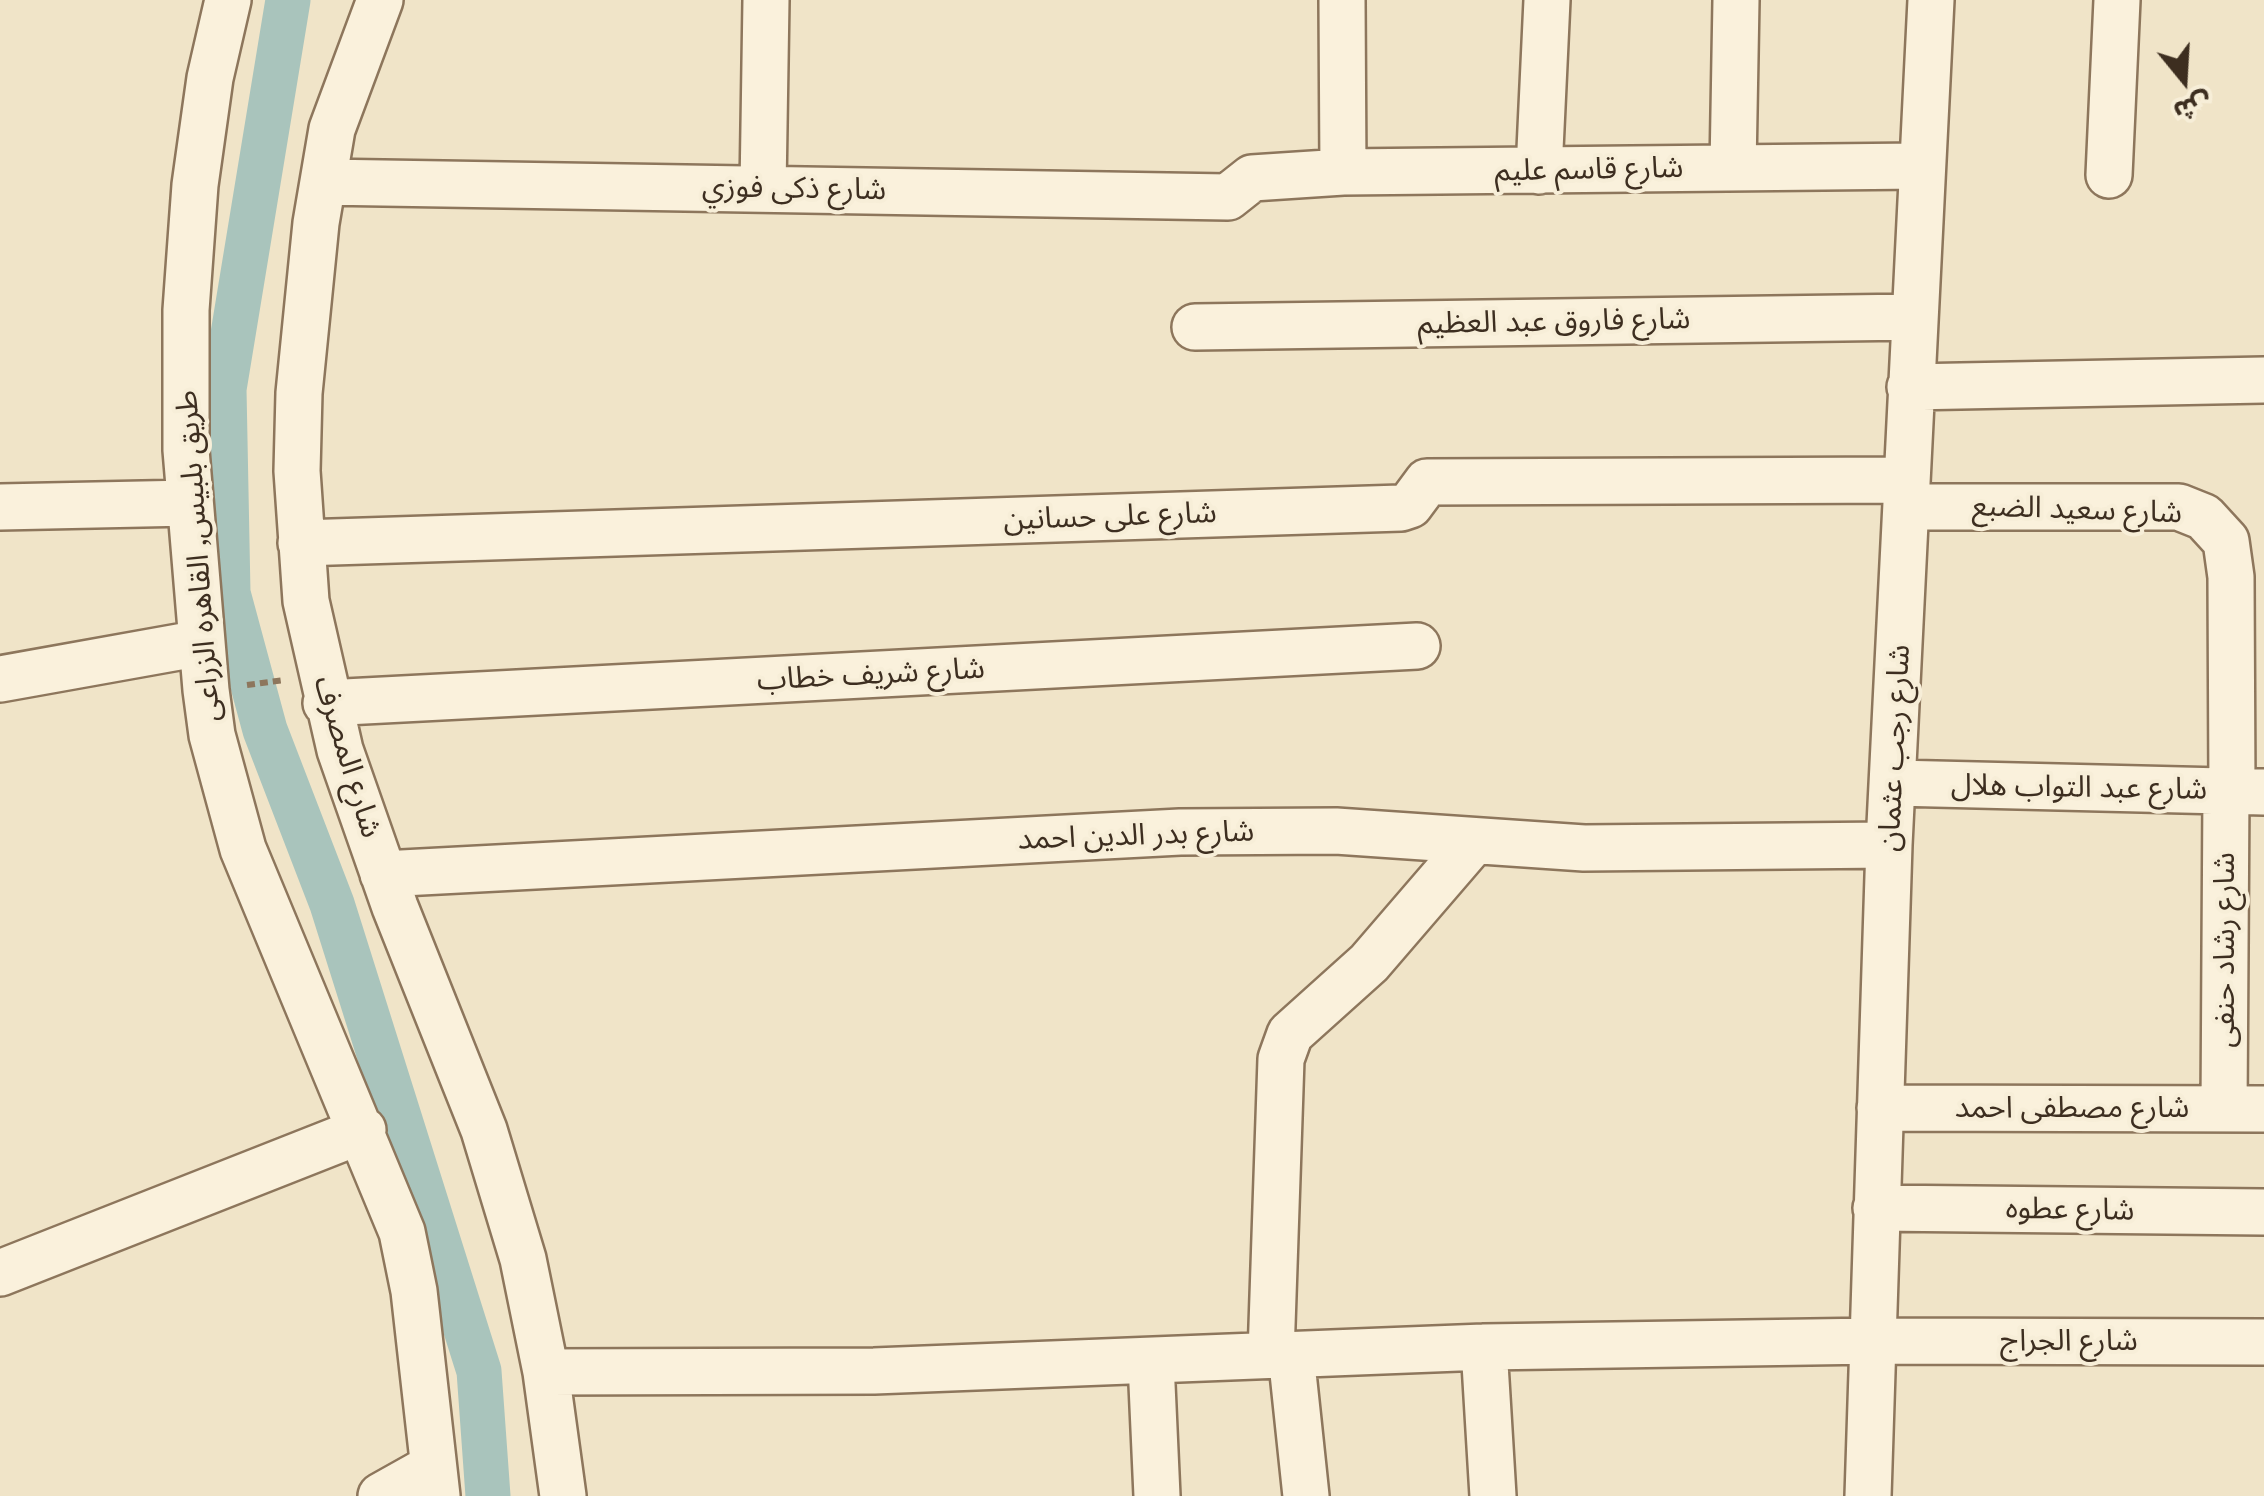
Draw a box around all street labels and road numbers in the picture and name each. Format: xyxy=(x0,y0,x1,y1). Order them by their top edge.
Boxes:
street label: شارع قاسم عليم xyxy=(1494,150,1684,190)
street label: شارع ذكى فوزي xyxy=(702,169,886,209)
street label: شارع فاروق عبد العظيم xyxy=(1417,302,1691,342)
street label: طريق بلبيس, القاهره الزراعى xyxy=(169,389,229,723)
street label: شارع سعيد الضبع xyxy=(1971,488,2183,532)
street label: شارع على حسانين xyxy=(1003,495,1217,539)
street label: شارع رجب عثمان xyxy=(1872,644,1918,852)
street label: شارع شريف خطاب xyxy=(756,651,986,699)
street label: شارع المصرف xyxy=(305,672,389,842)
street label: شارع عبد التواب هلال xyxy=(1950,768,2208,808)
street label: شارع بدر الدين احمد xyxy=(1017,814,1255,858)
street label: شارع رشاد حنفى xyxy=(2207,852,2243,1048)
street label: شارع مصطفى احمد xyxy=(1955,1090,2189,1126)
street label: شارع عطوه xyxy=(2005,1191,2135,1229)
street label: شارع الجراج xyxy=(2000,1323,2138,1359)

